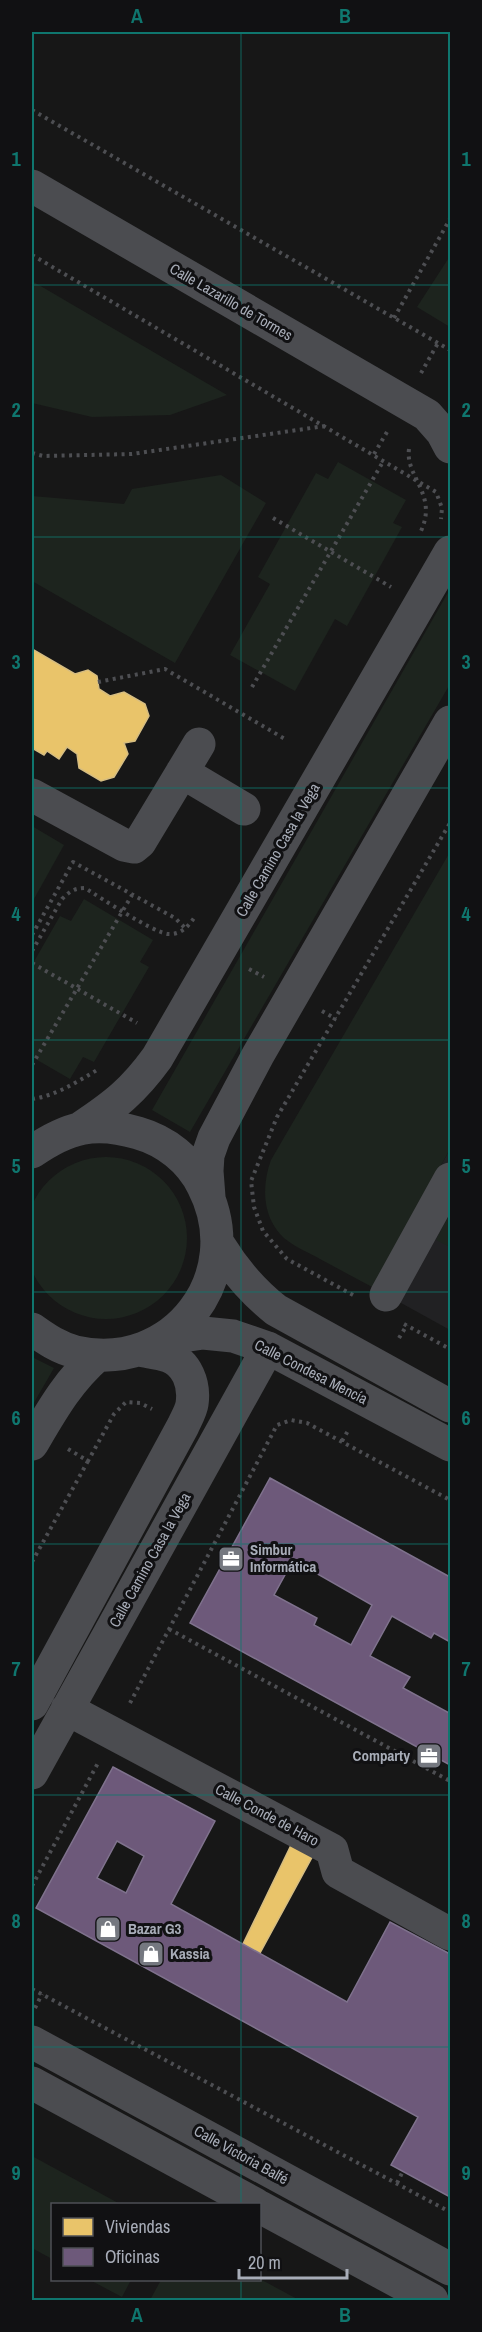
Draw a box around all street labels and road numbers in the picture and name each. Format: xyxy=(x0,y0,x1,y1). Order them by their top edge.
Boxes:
street label: Calle Lazarillo de Tormes xyxy=(166,258,296,345)
street label: Calle Camino Casa la Vega xyxy=(231,779,325,920)
street label: Calle Condesa Mencía xyxy=(251,1334,372,1409)
street label: Calle Camino Casa la Vega xyxy=(104,1488,195,1631)
street label: Calle Conde de Haro xyxy=(212,1778,323,1851)
street label: Calle Victoria Balfé xyxy=(190,2120,292,2189)

